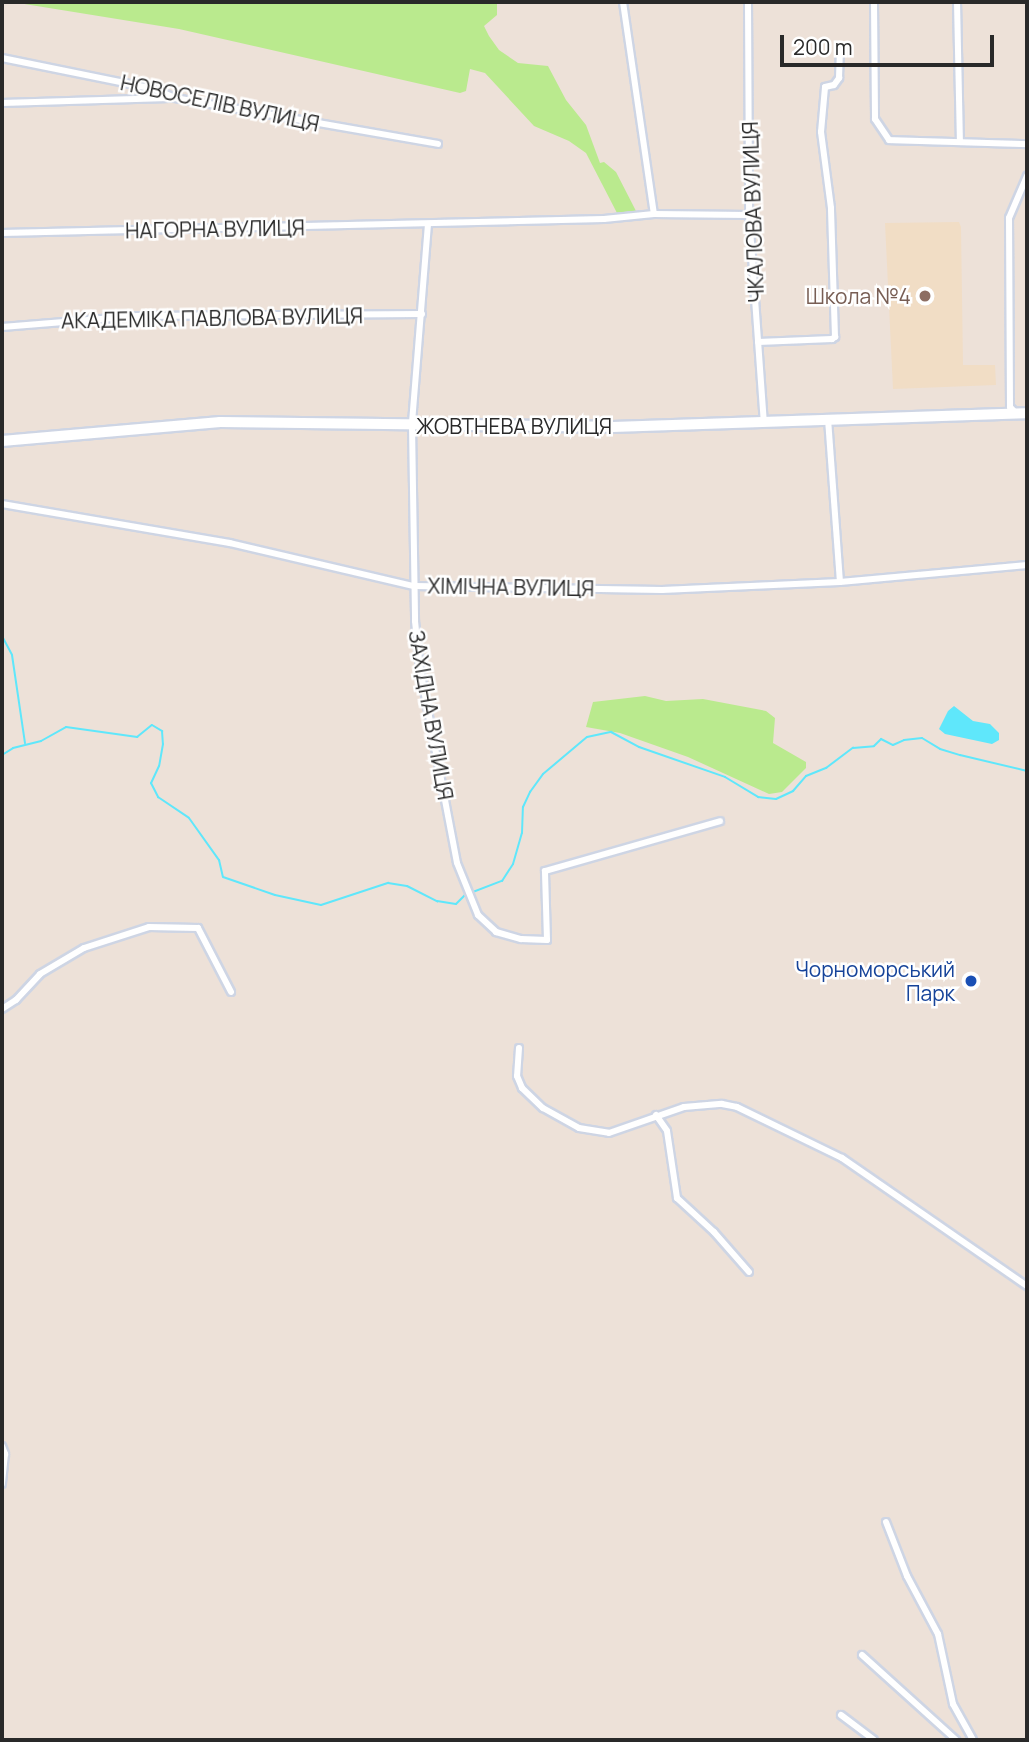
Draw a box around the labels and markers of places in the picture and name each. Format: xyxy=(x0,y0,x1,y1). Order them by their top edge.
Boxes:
place label: Школа №4 xyxy=(806,283,911,309)
marker: Школа №4 xyxy=(917,288,933,304)
place label: Чорноморський Парк xyxy=(795,956,955,1006)
marker: Чорноморський Парк xyxy=(961,971,981,991)

